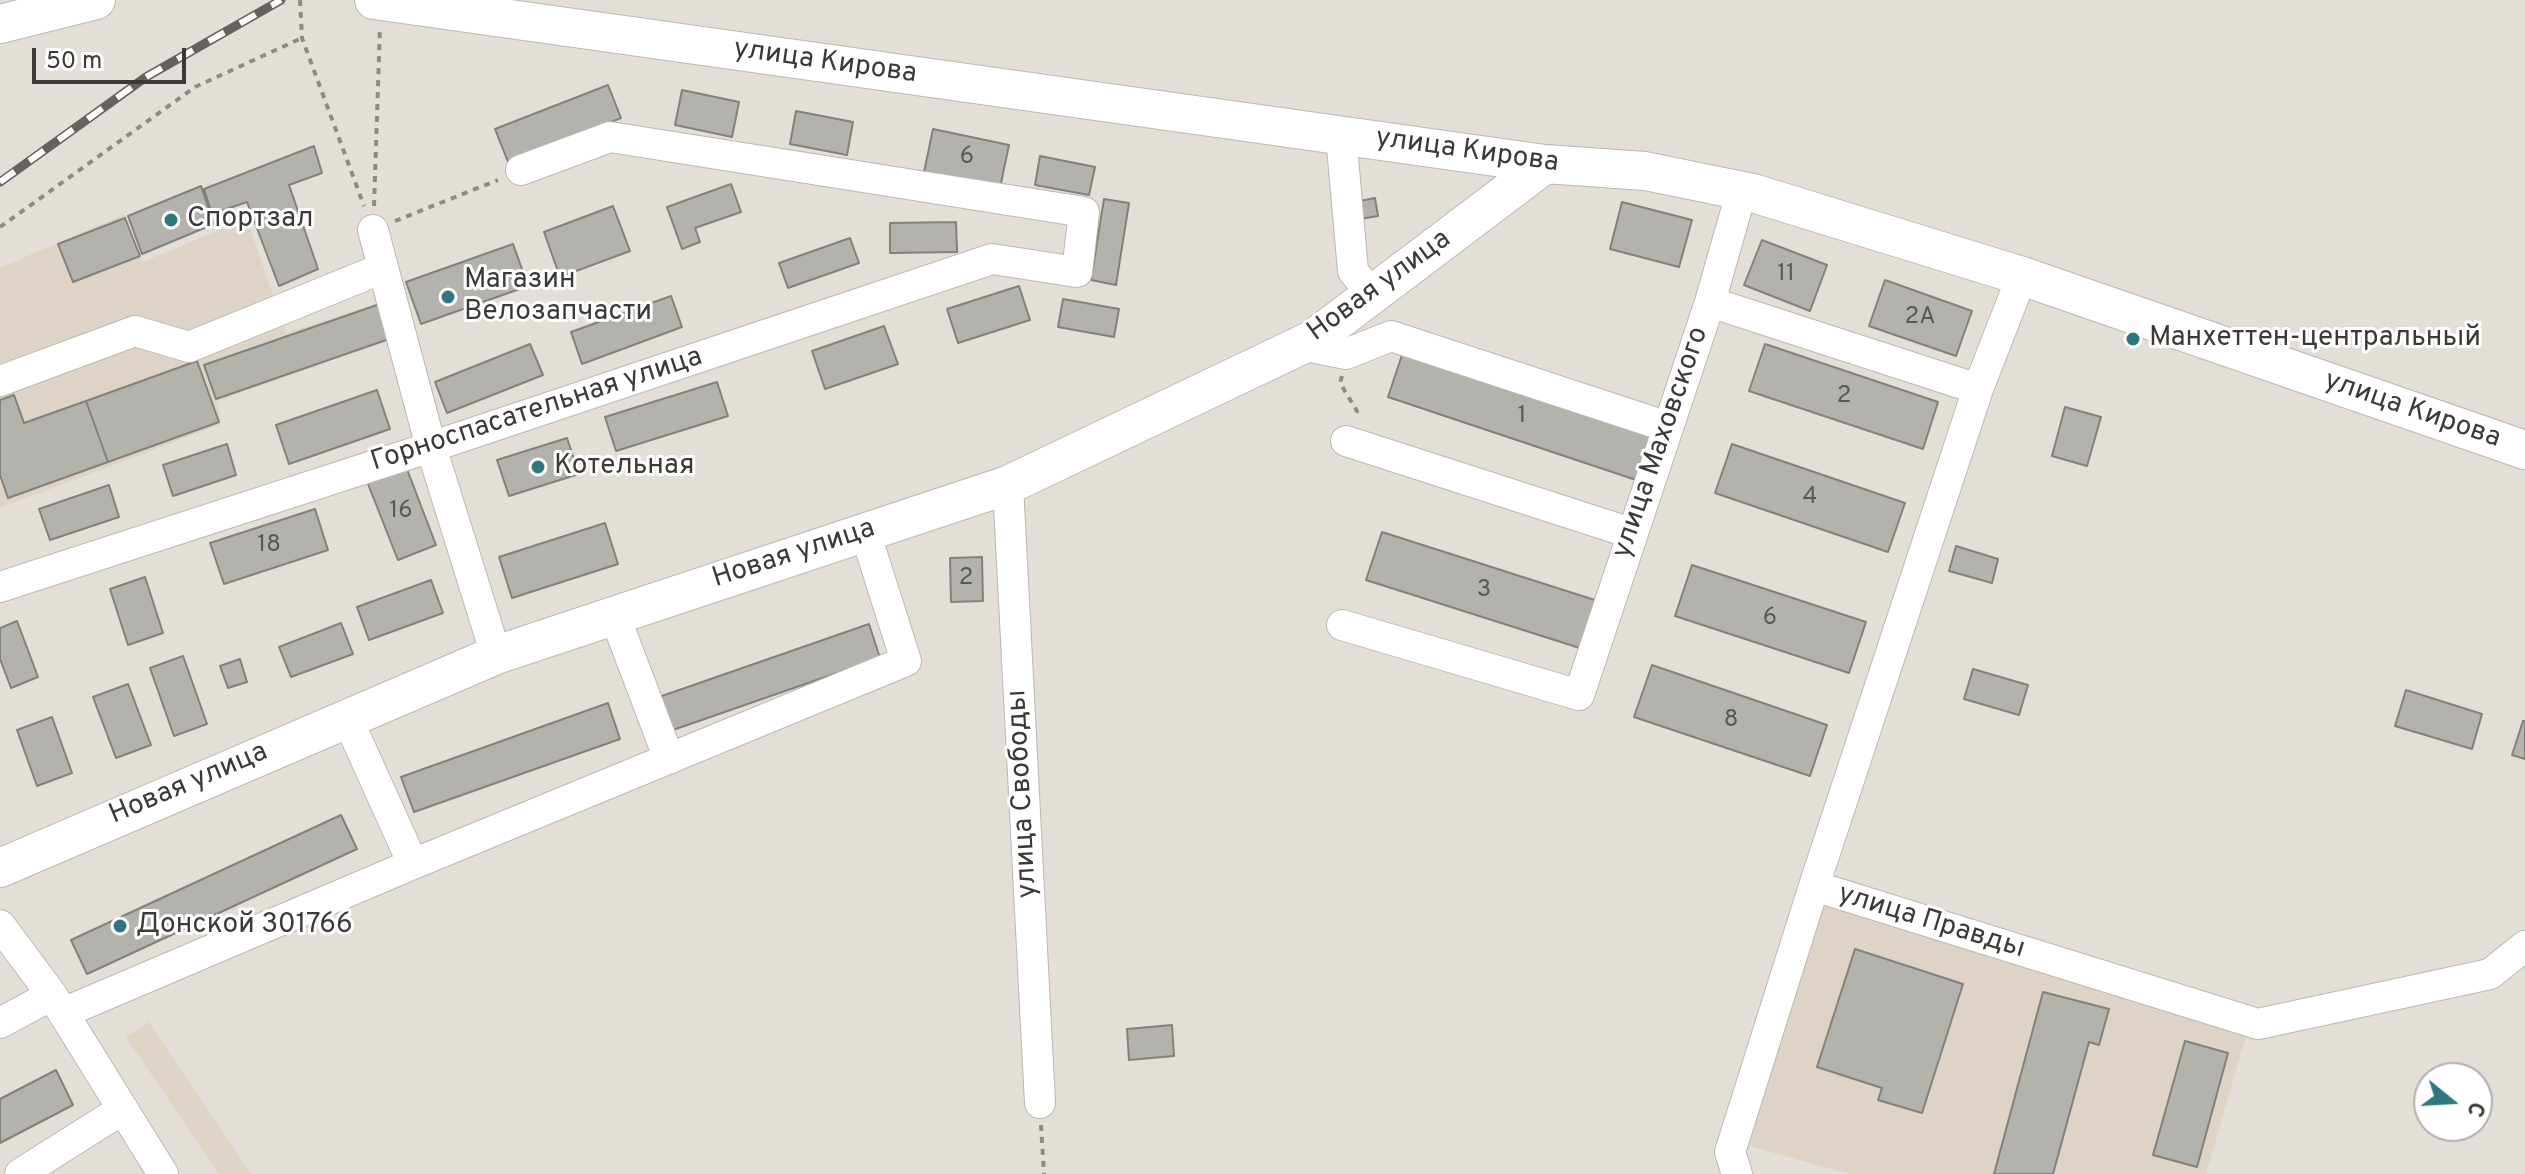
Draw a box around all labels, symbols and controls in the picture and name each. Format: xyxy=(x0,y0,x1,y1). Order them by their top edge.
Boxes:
scale bar xyxy=(36,32,190,82)
street label: улица Кирова xyxy=(731,34,919,92)
text: 50 m xyxy=(46,47,102,77)
street label: улица Кирова xyxy=(1373,123,1561,181)
house number: 6 xyxy=(960,144,974,172)
place label: Спортзал xyxy=(187,203,313,237)
marker: Спортзал xyxy=(162,211,180,229)
street label: Новая улица xyxy=(1302,224,1458,350)
house number: 11 xyxy=(1777,261,1795,289)
place label: Магазин Велозапчасти xyxy=(464,264,652,330)
marker: Магазин Велозапчасти xyxy=(439,288,457,306)
house number: 2А xyxy=(1905,304,1935,332)
place label: Манхеттен-центральный xyxy=(2149,322,2481,356)
street label: улица Маховского xyxy=(1607,323,1717,563)
marker: Манхеттен-центральный xyxy=(2124,330,2142,348)
street label: Горноспасательная улица xyxy=(367,341,707,481)
street label: улица Кирова xyxy=(2319,365,2505,457)
house number: 2 xyxy=(1837,383,1851,411)
house number: 1 xyxy=(1518,403,1526,431)
place label: Котельная xyxy=(554,450,695,484)
marker: Котельная xyxy=(529,458,547,476)
house number: 4 xyxy=(1803,484,1817,512)
house number: 16 xyxy=(389,498,413,526)
street label: Новая улица xyxy=(708,513,880,597)
house number: 18 xyxy=(257,532,281,560)
house number: 2 xyxy=(959,565,973,593)
house number: 3 xyxy=(1477,577,1491,605)
house number: 6 xyxy=(1763,605,1777,633)
street label: улица Свободы xyxy=(1002,689,1046,899)
house number: 8 xyxy=(1724,707,1738,735)
street label: Новая улица xyxy=(105,737,273,833)
street label: улица Правды xyxy=(1834,879,2028,967)
place label: Донской 301766 xyxy=(136,909,353,943)
marker: Донской 301766 xyxy=(111,917,129,935)
north arrow xyxy=(2413,1062,2493,1142)
text: С xyxy=(2459,1098,2489,1120)

